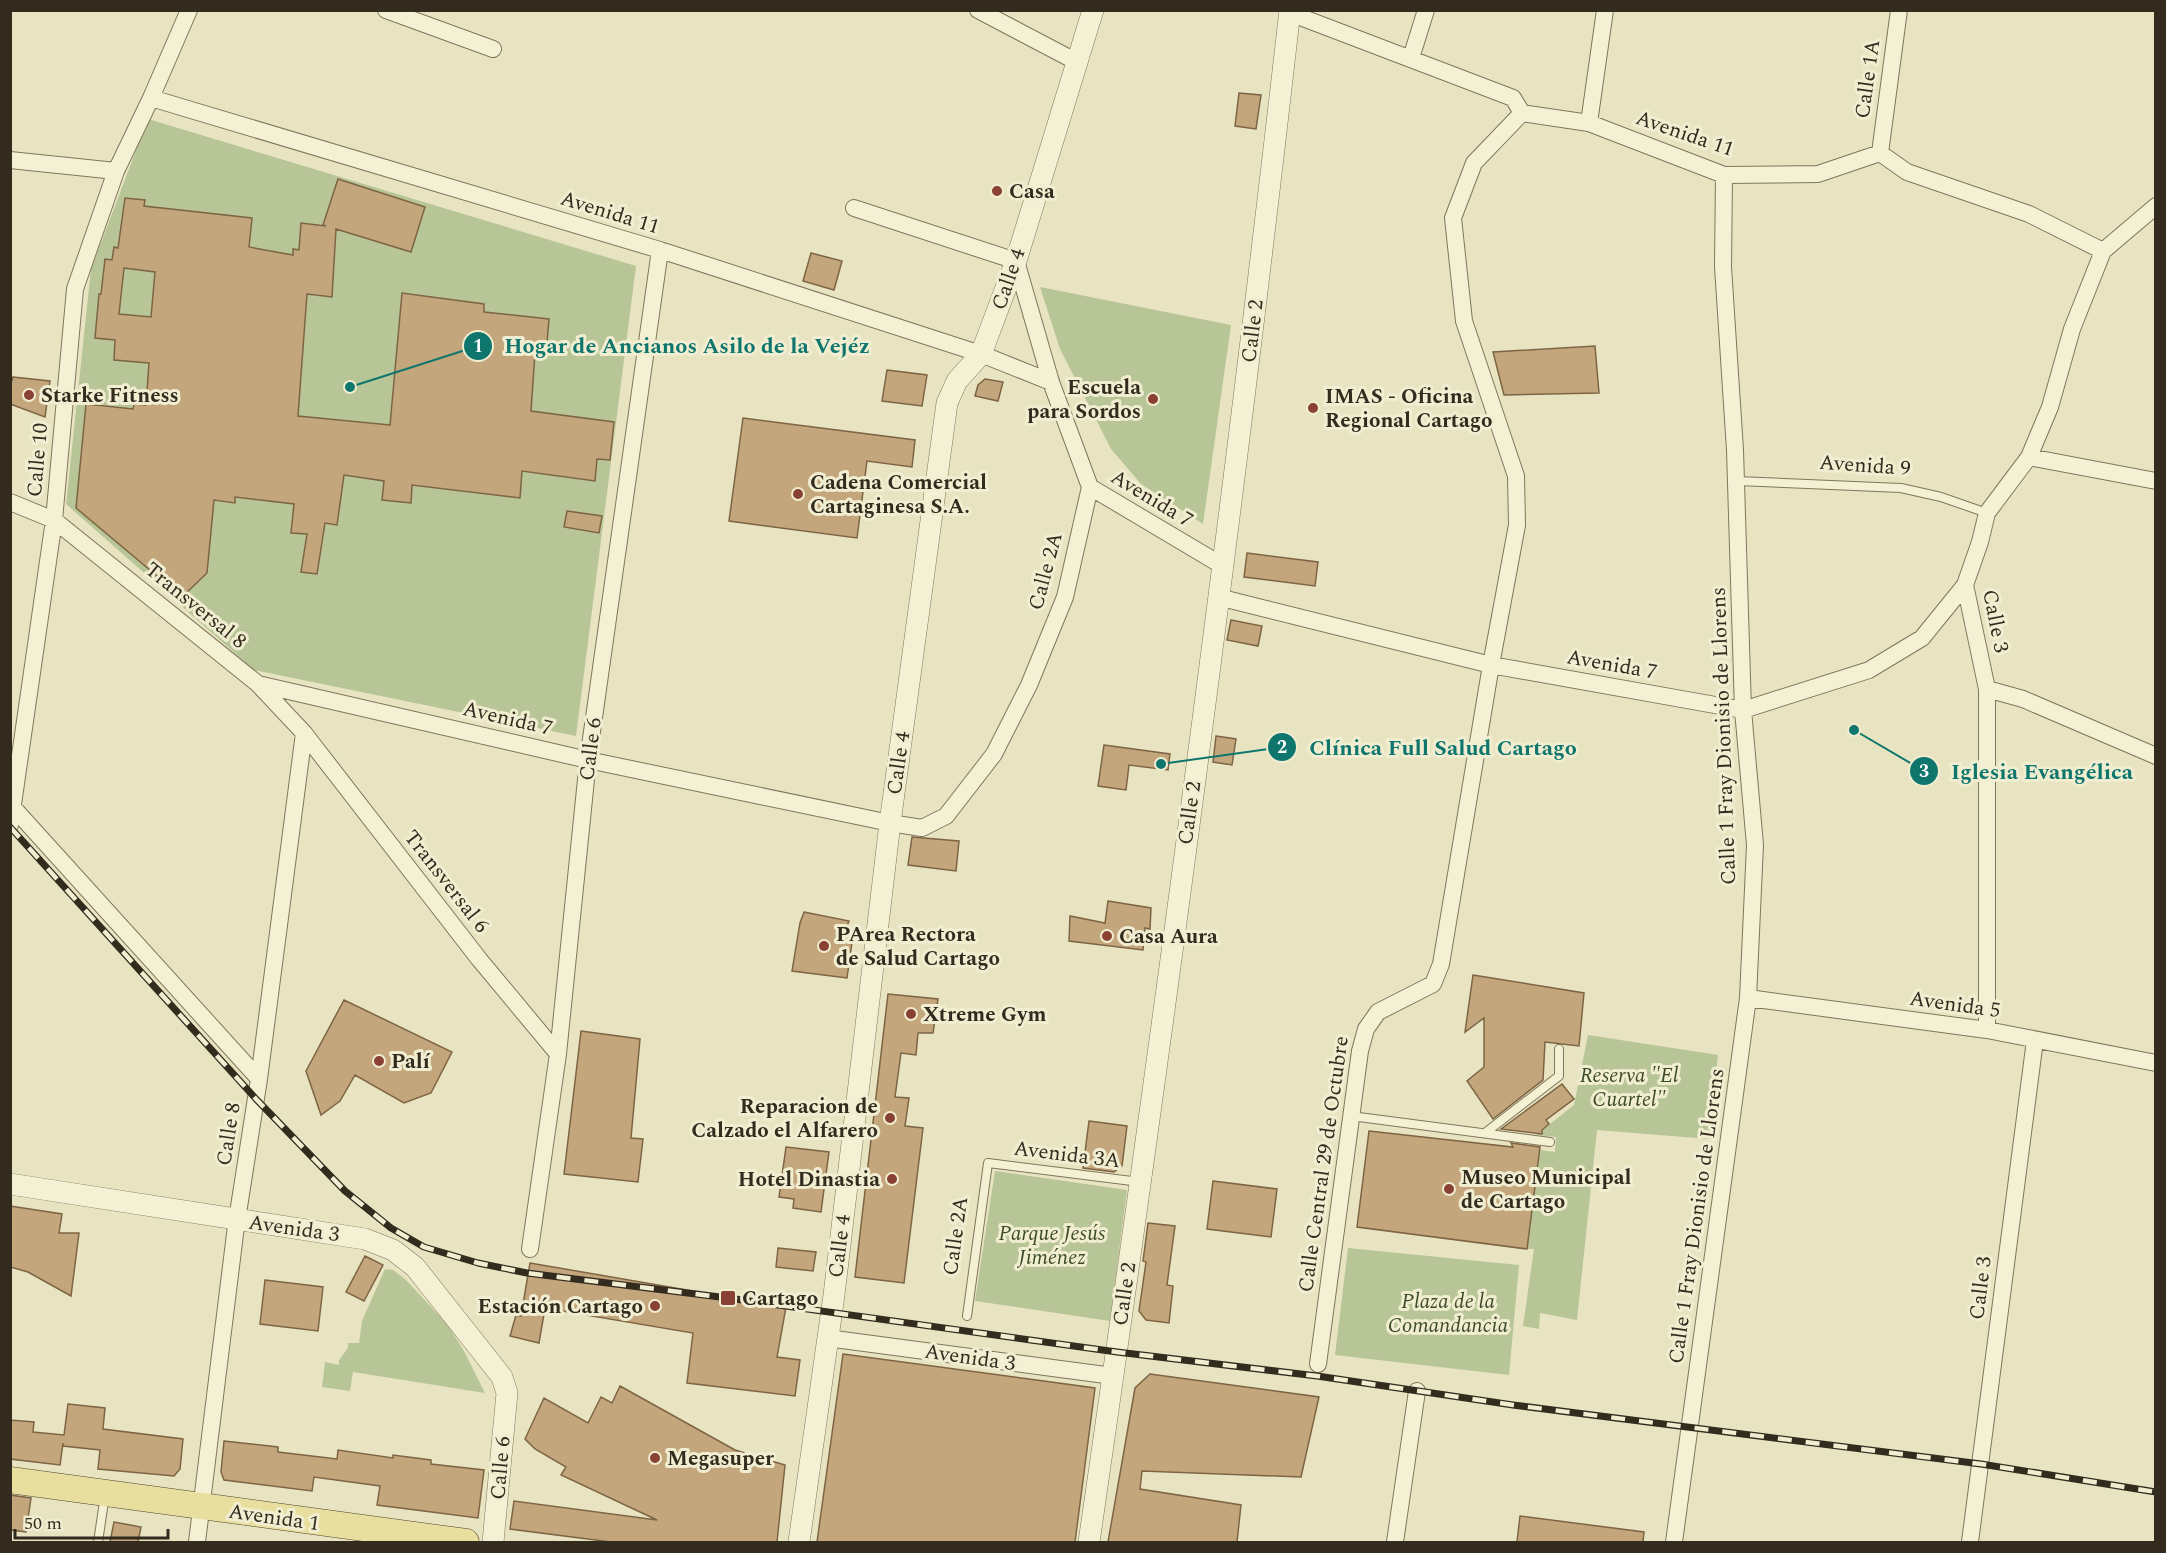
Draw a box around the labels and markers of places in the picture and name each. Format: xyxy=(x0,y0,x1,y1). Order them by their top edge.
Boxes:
place label: Casa xyxy=(1009,176,1055,208)
marker: Casa xyxy=(990,184,1004,198)
callout: Hogar de Ancianos Asilo de la Vejéz xyxy=(463,326,882,366)
place label: Escuela para Sordos xyxy=(1027,372,1141,428)
place label: Starke Fitness xyxy=(41,380,179,412)
place label: IMAS - Oficina Regional Cartago xyxy=(1325,381,1493,437)
marker: Starke Fitness xyxy=(22,388,36,402)
marker: Escuela para Sordos xyxy=(1146,392,1160,406)
marker: IMAS - Oficina Regional Cartago xyxy=(1306,401,1320,415)
place label: Cadena Comercial Cartaginesa S.A. xyxy=(810,467,987,523)
marker: Cadena Comercial Cartaginesa S.A. xyxy=(791,487,805,501)
callout: Clínica Full Salud Cartago xyxy=(1267,727,1588,767)
callout: Iglesia Evangélica xyxy=(1909,751,2145,791)
place label: PArea Rectora de Salud Cartago xyxy=(836,919,1000,975)
place label: Casa Aura xyxy=(1119,921,1218,953)
marker: Casa Aura xyxy=(1100,929,1114,943)
marker: PArea Rectora de Salud Cartago xyxy=(817,939,831,953)
place label: Xtreme Gym xyxy=(923,999,1046,1031)
marker: Xtreme Gym xyxy=(904,1007,918,1021)
place label: Palí xyxy=(391,1046,431,1078)
marker: Palí xyxy=(372,1054,386,1068)
place label: Reparacion de Calzado el Alfarero xyxy=(691,1091,878,1147)
marker: Reparacion de Calzado el Alfarero xyxy=(883,1111,897,1125)
place label: Museo Municipal de Cartago xyxy=(1461,1162,1631,1218)
place label: Hotel Dinastia xyxy=(738,1164,880,1196)
marker: Hotel Dinastia xyxy=(885,1172,899,1186)
marker: Museo Municipal de Cartago xyxy=(1442,1182,1456,1196)
place label: Cartago xyxy=(742,1283,818,1315)
marker: Cartago xyxy=(719,1289,737,1307)
place label: Estación Cartago xyxy=(477,1291,643,1323)
marker: Estación Cartago xyxy=(648,1299,662,1313)
place label: Megasuper xyxy=(667,1443,774,1475)
marker: Megasuper xyxy=(648,1451,662,1465)

